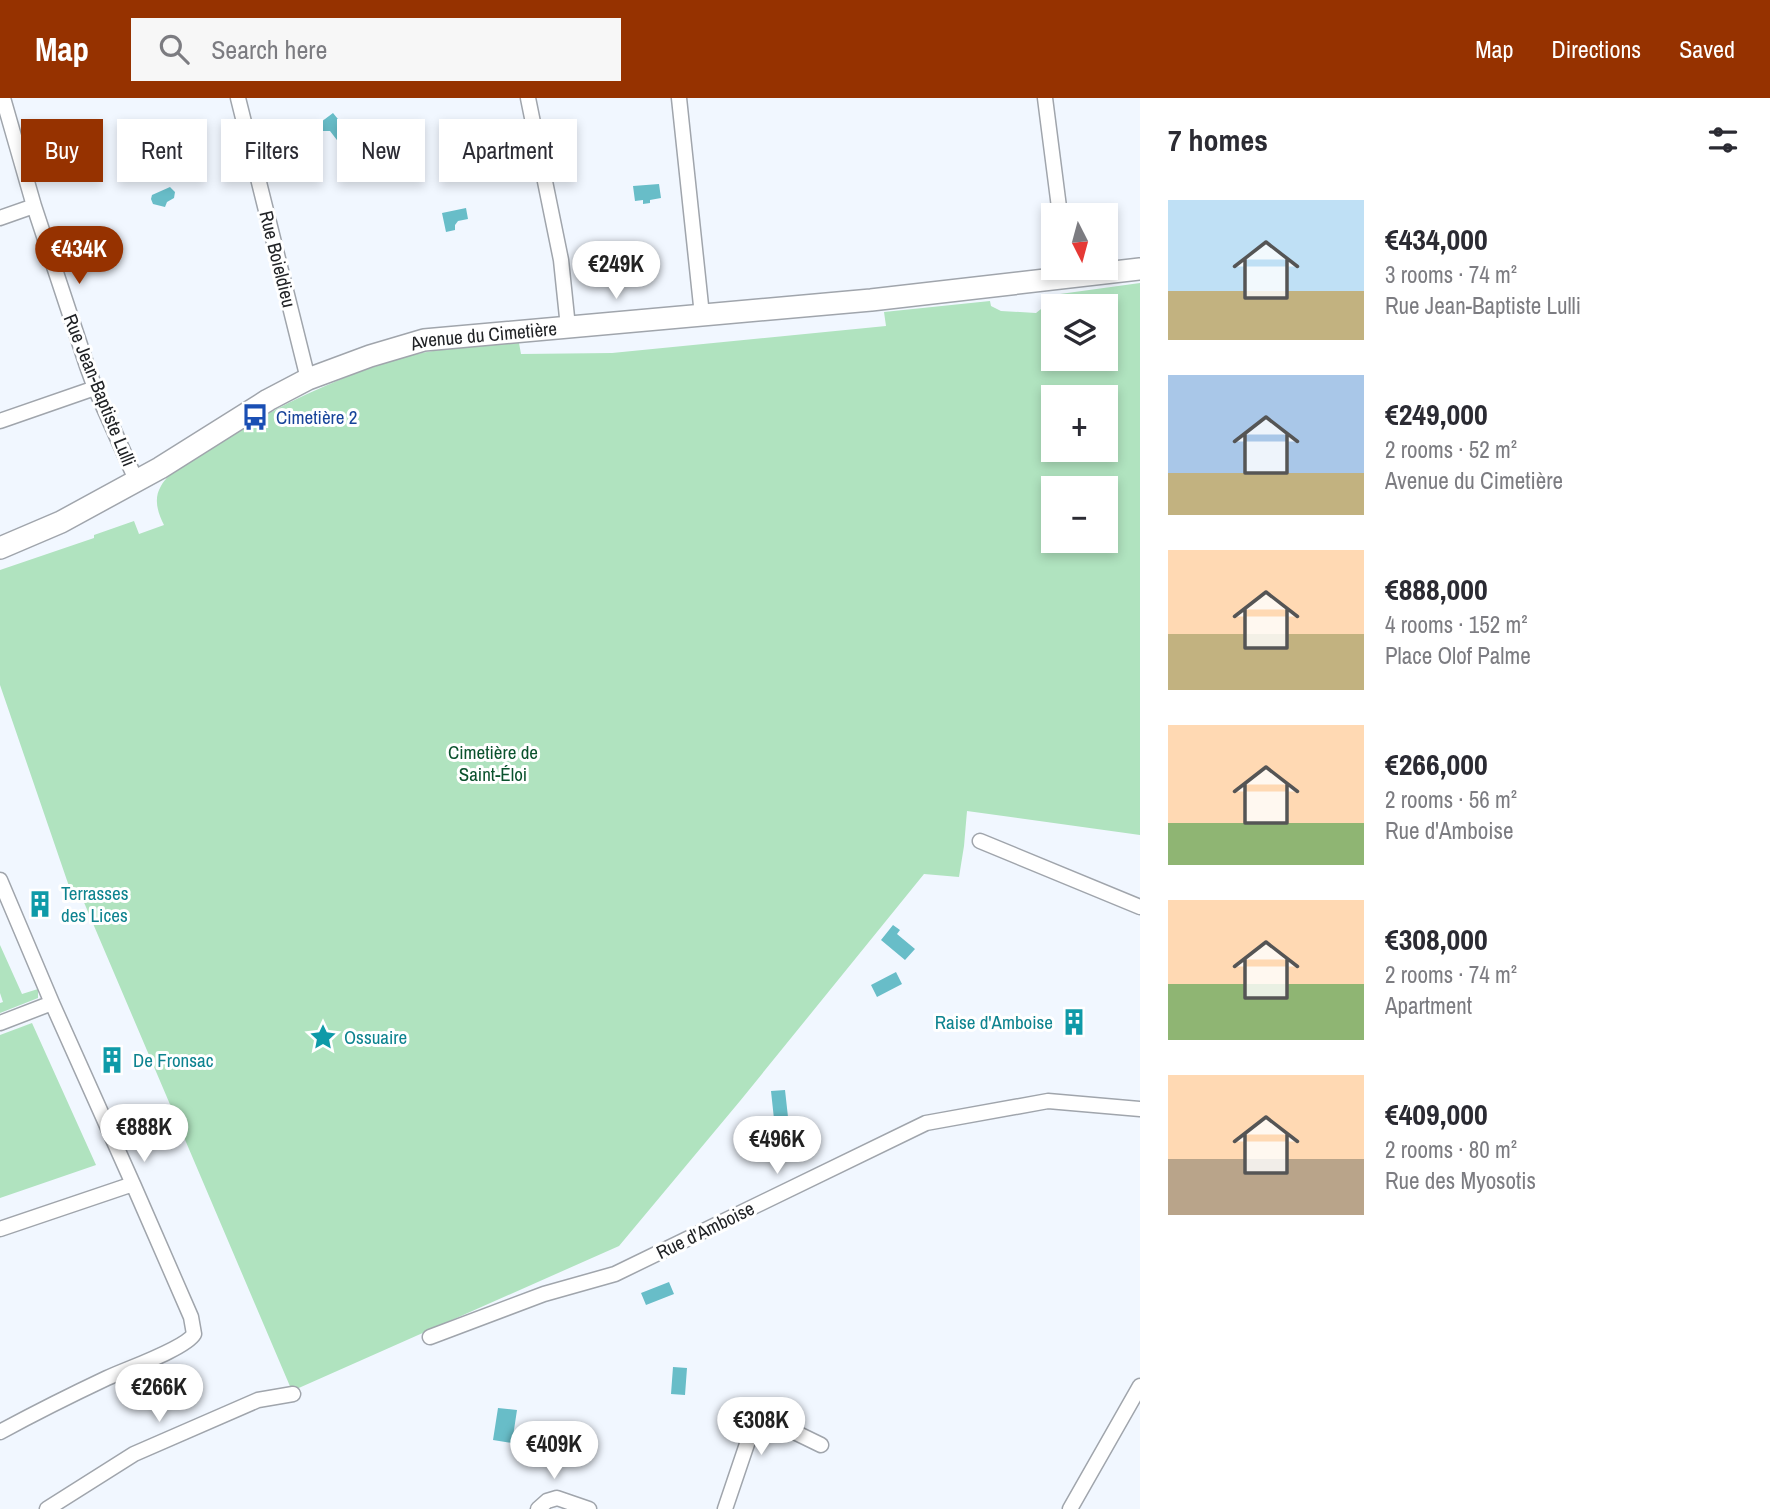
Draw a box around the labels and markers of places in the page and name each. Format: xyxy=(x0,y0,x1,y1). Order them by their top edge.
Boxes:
pin: €434K xyxy=(30,226,128,286)
pin: €249K xyxy=(567,242,665,301)
bus stop icon: Cimetière 2 xyxy=(240,402,270,432)
place label: Cimetière 2 xyxy=(276,404,357,430)
place label: Terrasses des Lices xyxy=(61,880,129,928)
building icon: Terrasses des Lices xyxy=(25,889,55,919)
building icon: Raise d'Amboise xyxy=(1059,1007,1089,1037)
place label: Raise d'Amboise xyxy=(935,1009,1053,1035)
place icon: Ossuaire xyxy=(308,1022,338,1052)
place label: Ossuaire xyxy=(344,1024,407,1050)
building icon: De Fronsac xyxy=(97,1045,127,1075)
place label: De Fronsac xyxy=(133,1047,214,1073)
pin: €888K xyxy=(95,1104,193,1164)
pin: €496K xyxy=(728,1116,826,1176)
pin: €266K xyxy=(110,1364,208,1424)
pin: €308K xyxy=(712,1398,810,1457)
pin: €409K xyxy=(505,1422,603,1481)

